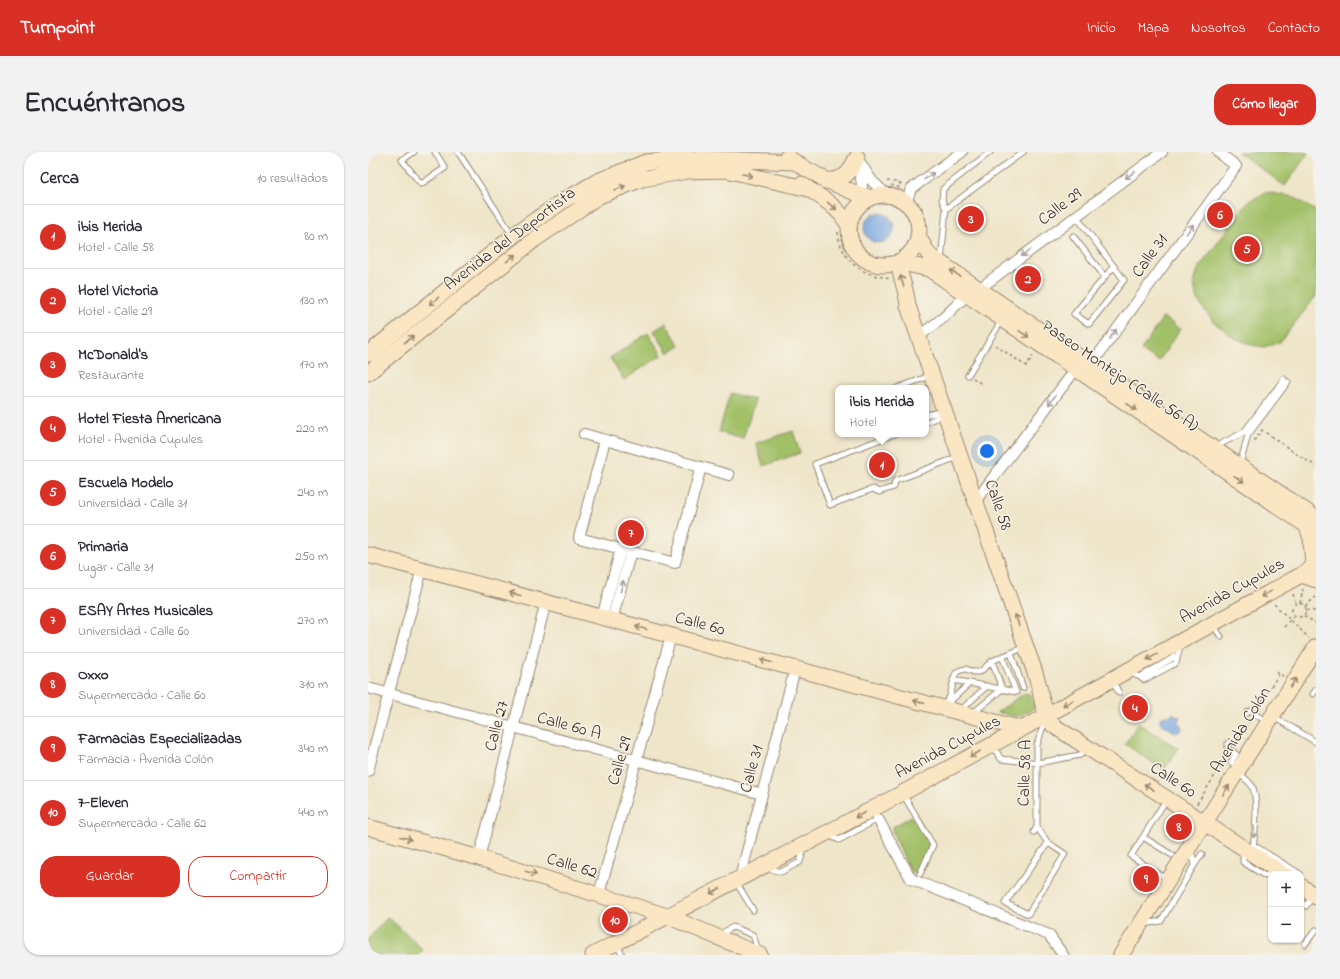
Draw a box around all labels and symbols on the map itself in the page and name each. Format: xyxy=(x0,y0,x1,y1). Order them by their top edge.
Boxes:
one-way arrow xyxy=(740,171,753,179)
one-way arrow xyxy=(1125,171,1136,179)
one-way arrow xyxy=(924,172,935,180)
street label: Avenida del Deportista xyxy=(439,181,581,297)
street label: Calle 29 xyxy=(1033,182,1087,232)
one-way arrow xyxy=(613,184,625,191)
pin: 6 xyxy=(1207,200,1233,230)
one-way arrow xyxy=(827,202,837,211)
pin: 3 xyxy=(958,204,984,234)
one-way arrow xyxy=(1186,223,1194,234)
street label: Calle 31 xyxy=(1126,229,1175,283)
pin: 5 xyxy=(1234,234,1260,264)
one-way arrow xyxy=(1021,249,1032,257)
one-way arrow xyxy=(505,254,516,263)
pin: 2 xyxy=(1015,264,1041,294)
one-way arrow xyxy=(950,269,961,277)
one-way arrow xyxy=(898,275,905,288)
one-way arrow xyxy=(428,296,439,305)
street label: Paseo Montejo (Calle 56 A) xyxy=(1036,314,1204,438)
one-way arrow xyxy=(1109,328,1117,339)
one-way arrow xyxy=(1018,330,1029,338)
one-way arrow xyxy=(404,335,415,344)
one-way arrow xyxy=(1048,395,1056,406)
one-way arrow xyxy=(1126,403,1137,411)
your location xyxy=(977,441,997,461)
pin: 1 xyxy=(869,450,895,480)
one-way arrow xyxy=(1234,475,1245,483)
street label: Calle 58 xyxy=(978,476,1018,534)
pin: 7 xyxy=(618,518,644,548)
street label: Avenida Cupules xyxy=(1175,552,1289,630)
one-way arrow xyxy=(619,579,626,592)
one-way arrow xyxy=(509,590,522,597)
one-way arrow xyxy=(1260,591,1272,598)
street label: Calle 60 xyxy=(672,605,728,643)
one-way arrow xyxy=(1013,613,1020,626)
one-way arrow xyxy=(634,623,647,631)
one-way arrow xyxy=(1146,653,1158,661)
one-way arrow xyxy=(760,657,773,664)
one-way arrow xyxy=(1289,678,1298,689)
street label: Avenida Colón xyxy=(1205,682,1277,778)
pin: 4 xyxy=(1122,693,1148,723)
street label: Calle 27 xyxy=(478,698,516,754)
one-way arrow xyxy=(913,698,926,705)
one-way arrow xyxy=(1062,700,1074,708)
street label: Calle 60 A xyxy=(534,705,604,747)
street label: Avenida Cupules xyxy=(891,709,1005,785)
street label: Calle 29 xyxy=(601,734,639,788)
street label: Calle 58 A xyxy=(1011,739,1039,807)
street label: Calle 31 xyxy=(734,742,771,796)
one-way arrow xyxy=(969,751,981,758)
street label: Calle 60 xyxy=(1145,756,1201,804)
one-way arrow xyxy=(1143,782,1155,790)
one-way arrow xyxy=(1223,784,1231,796)
one-way arrow xyxy=(855,812,867,820)
pin: 8 xyxy=(1166,812,1192,842)
one-way arrow xyxy=(1251,825,1258,838)
one-way arrow xyxy=(399,834,412,842)
street label: Calle 62 xyxy=(543,846,601,886)
pin: 9 xyxy=(1133,864,1159,894)
one-way arrow xyxy=(524,870,537,877)
one-way arrow xyxy=(710,887,722,895)
pin: 10 xyxy=(602,905,628,935)

